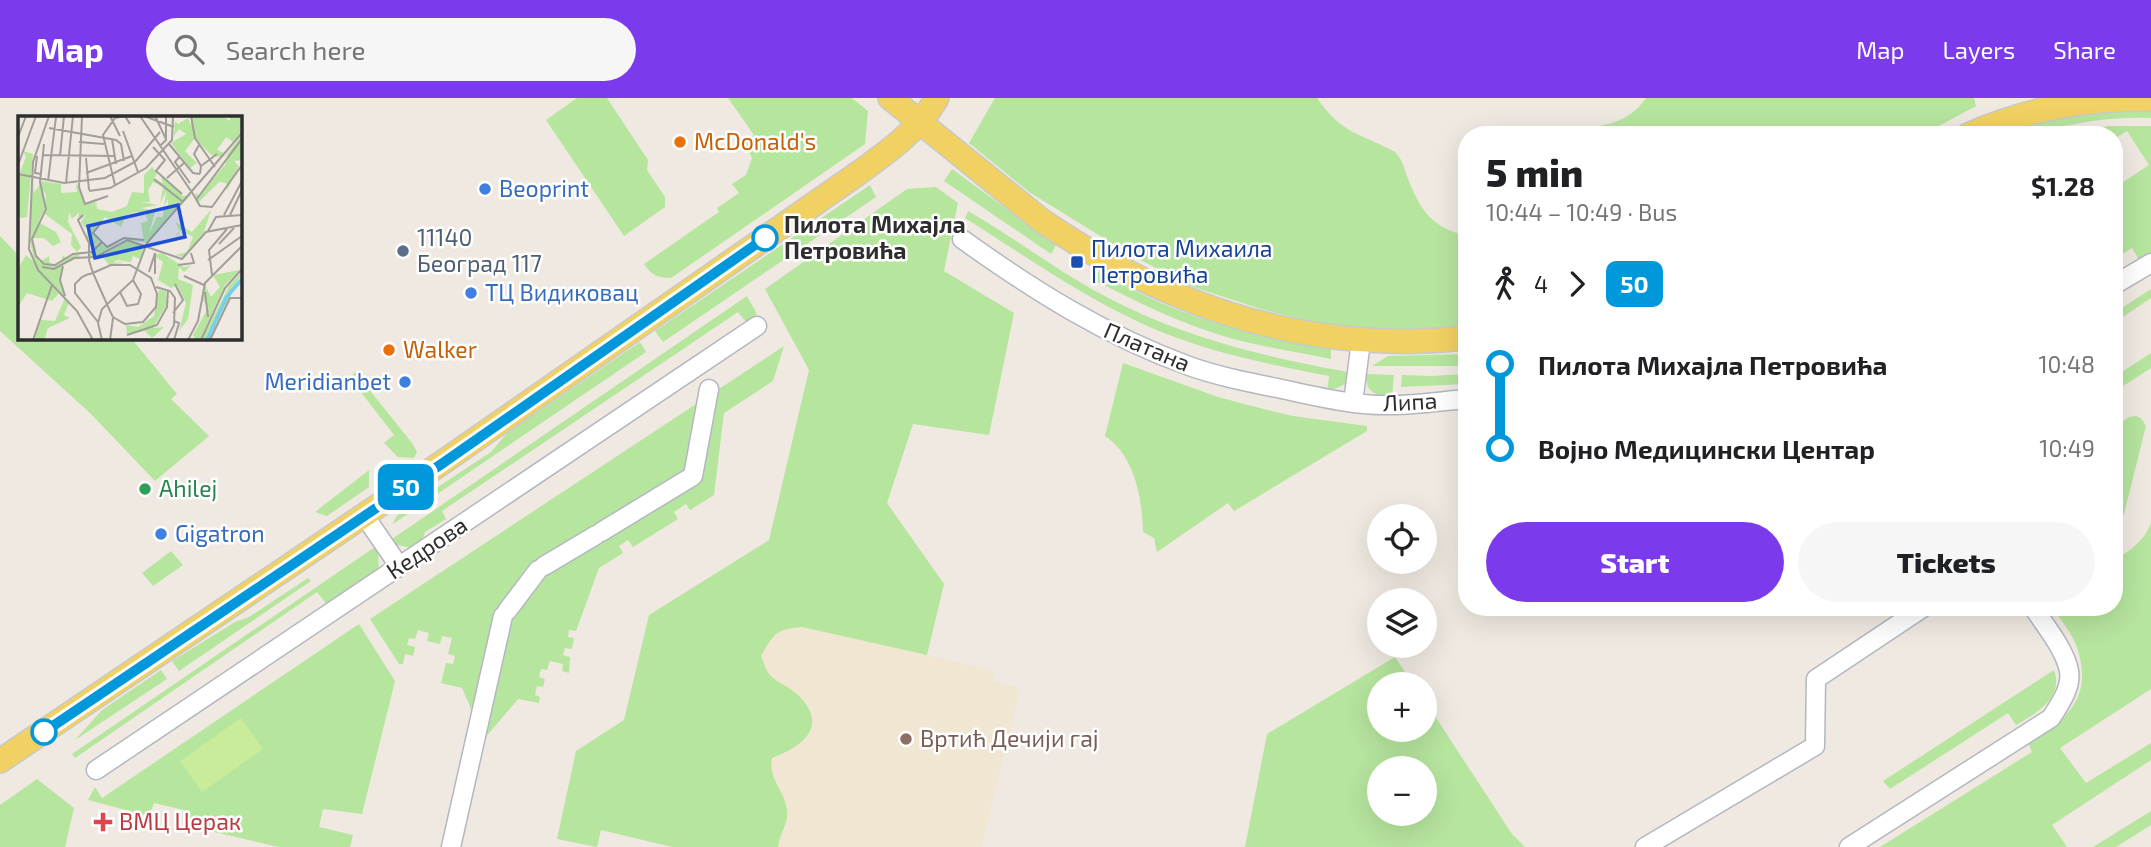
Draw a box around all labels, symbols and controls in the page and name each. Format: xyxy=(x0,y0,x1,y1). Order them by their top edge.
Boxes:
search box xyxy=(146,18,636,81)
text: Map xyxy=(35,29,104,69)
icon: search xyxy=(170,30,208,68)
text: Search here xyxy=(226,34,365,65)
text: Map xyxy=(1856,35,1904,64)
text: Layers xyxy=(1942,35,2015,64)
text: Share xyxy=(2053,35,2116,64)
inset map xyxy=(18,116,242,340)
place label: McDonald's xyxy=(694,127,816,155)
marker: McDonald's xyxy=(672,134,688,150)
text: 5 min xyxy=(1486,149,1583,195)
text: $1.28 xyxy=(2031,170,2095,201)
place label: Beoprint xyxy=(499,174,589,202)
marker: Beoprint xyxy=(477,181,493,197)
text: 10:44 – 10:49 · Bus xyxy=(1486,198,1677,226)
place label: Пилота Михајла Петровића xyxy=(784,210,966,264)
place label: 11140 Београд 117 xyxy=(417,223,542,277)
marker: Пилота Михајла Петровића xyxy=(752,225,778,251)
place label: Пилота Михаила Петровића xyxy=(1091,234,1273,288)
marker: 11140 Београд 117 xyxy=(395,243,411,259)
marker: Пилота Михаила Петровића xyxy=(1069,254,1085,270)
icon: walk xyxy=(1486,265,1524,303)
icon: forward xyxy=(1558,265,1596,303)
text: 50 xyxy=(1620,269,1649,298)
text: 4 xyxy=(1534,270,1548,298)
place label: ТЦ Видиковац xyxy=(485,278,639,306)
marker: ТЦ Видиковац xyxy=(463,285,479,301)
street label: Платана xyxy=(1100,315,1195,377)
place label: Walker xyxy=(403,335,477,363)
marker: Walker xyxy=(381,342,397,358)
text: Пилота Михајла Петровића xyxy=(1538,349,1887,380)
text: 10:48 xyxy=(2038,350,2095,378)
place label: Meridianbet xyxy=(264,367,391,395)
marker: Meridianbet xyxy=(397,374,413,390)
street label: Липа xyxy=(1382,386,1438,416)
text: Војно Медицински Центар xyxy=(1538,433,1875,464)
text: 10:49 xyxy=(2039,434,2095,462)
line badge: 50 xyxy=(374,464,438,510)
text: 50 xyxy=(392,472,420,501)
place label: Ahilej xyxy=(159,474,217,502)
marker: Ahilej xyxy=(137,481,153,497)
map controls xyxy=(1367,504,1437,826)
button: locate xyxy=(1367,504,1437,574)
street label: Кедрова xyxy=(381,510,472,584)
place label: Gigatron xyxy=(175,519,265,547)
button: Start xyxy=(1486,522,1784,602)
button: Tickets xyxy=(1798,522,2095,602)
marker: Gigatron xyxy=(153,526,169,542)
button: layers xyxy=(1367,588,1437,658)
button: + xyxy=(1367,672,1437,742)
unlabelled marker xyxy=(31,719,57,745)
place label: Вртић Дечији гај xyxy=(920,724,1099,752)
marker: Вртић Дечији гај xyxy=(898,731,914,747)
button: − xyxy=(1367,756,1437,826)
place label: ВМЦ Церак xyxy=(119,807,241,835)
marker: ВМЦ Церак xyxy=(93,812,113,832)

